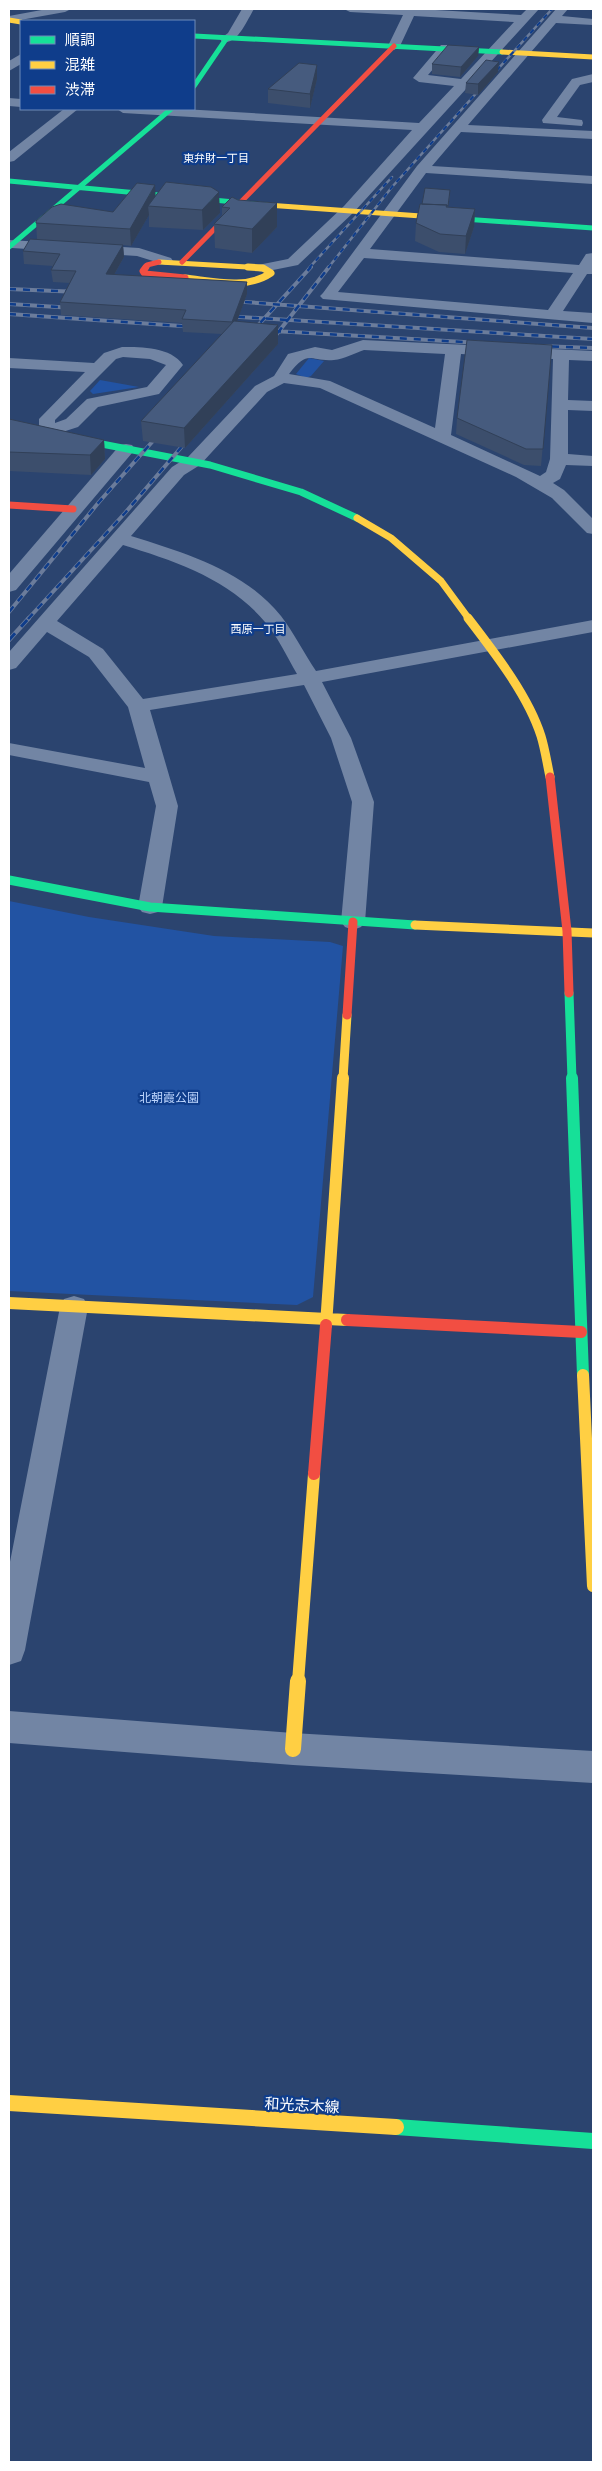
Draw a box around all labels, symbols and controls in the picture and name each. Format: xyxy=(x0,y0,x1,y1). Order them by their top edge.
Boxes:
legend xyxy=(20,20,195,110)
text: 順調 xyxy=(65,29,95,50)
text: 混雑 xyxy=(65,54,95,75)
text: 渋滞 xyxy=(65,79,95,100)
district label: 東弁財一丁目 xyxy=(183,150,249,165)
district label: 西原一丁目 xyxy=(231,621,286,636)
park label: 北朝霞公園 xyxy=(139,1089,199,1106)
street label: 和光志木線 xyxy=(264,2093,340,2117)

